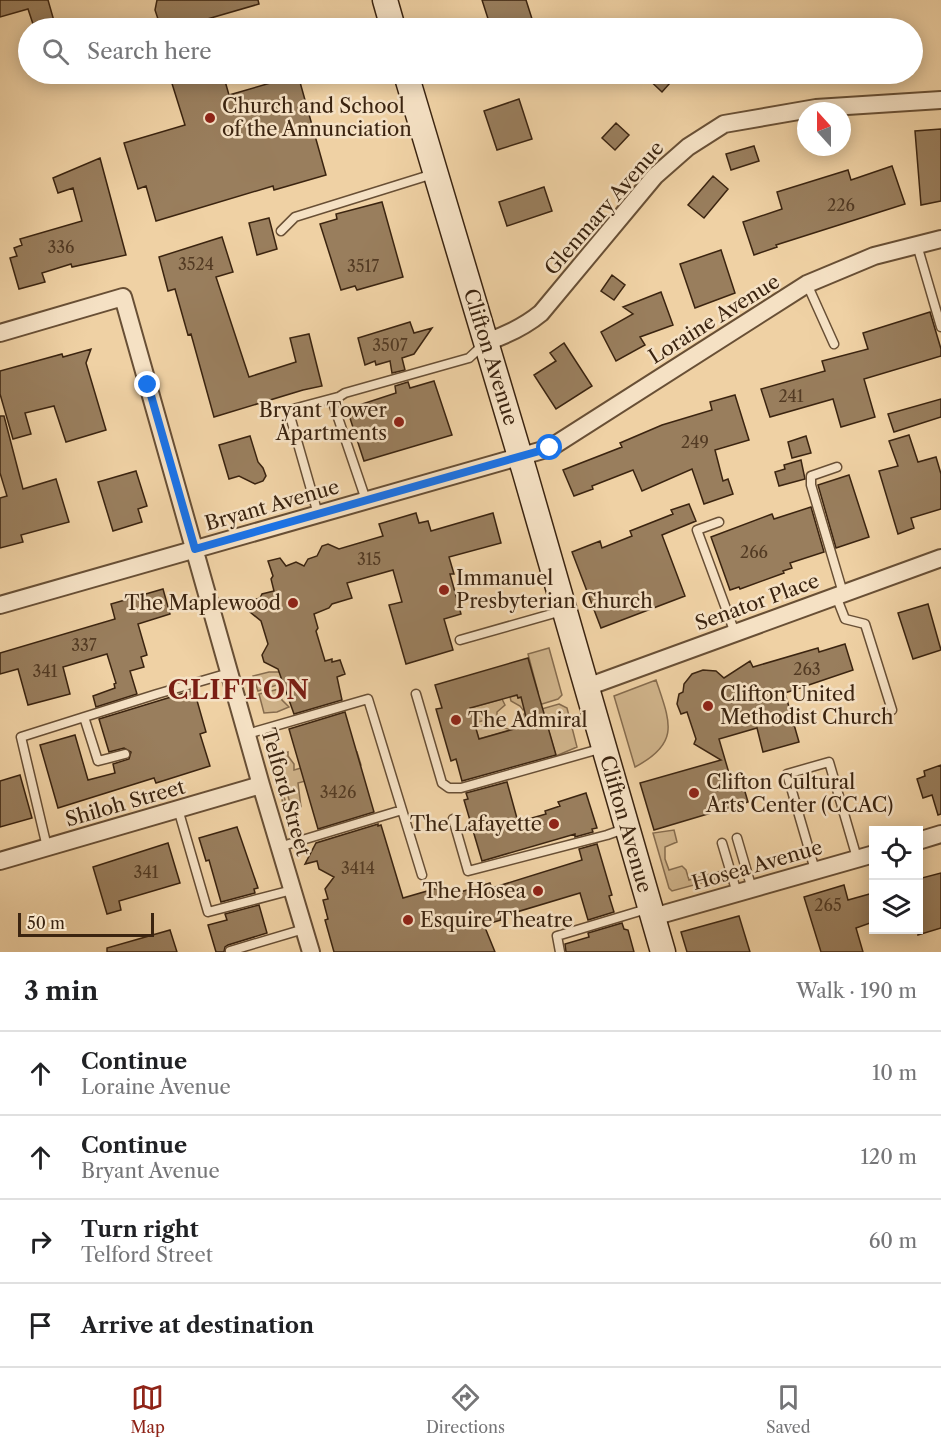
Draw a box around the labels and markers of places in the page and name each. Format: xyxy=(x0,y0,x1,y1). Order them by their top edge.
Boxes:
place label: Church and School of the Annunciation xyxy=(222,94,412,141)
marker: Church and School of the Annunciation xyxy=(203,111,217,125)
place label: Bryant Tower Apartments xyxy=(259,398,388,445)
marker: Bryant Tower Apartments xyxy=(392,415,406,429)
place label: Immanuel Presbyterian Church xyxy=(456,566,653,613)
marker: Immanuel Presbyterian Church xyxy=(437,583,451,597)
place label: The Maplewood xyxy=(124,591,281,615)
marker: The Maplewood xyxy=(286,596,300,610)
place label: Clifton United Methodist Church xyxy=(720,682,894,729)
marker: Clifton United Methodist Church xyxy=(701,699,715,713)
place label: The Admiral xyxy=(468,708,588,732)
marker: The Admiral xyxy=(449,713,463,727)
place label: Clifton Cultural Arts Center (CCAC) xyxy=(705,770,893,817)
marker: Clifton Cultural Arts Center (CCAC) xyxy=(687,786,701,800)
place label: The Lafayette xyxy=(410,812,542,836)
marker: The Lafayette xyxy=(547,817,561,831)
place label: The Hosea xyxy=(423,879,526,903)
marker: The Hosea xyxy=(531,884,545,898)
place label: Esquire Theatre xyxy=(420,908,573,932)
marker: Esquire Theatre xyxy=(401,913,415,927)

